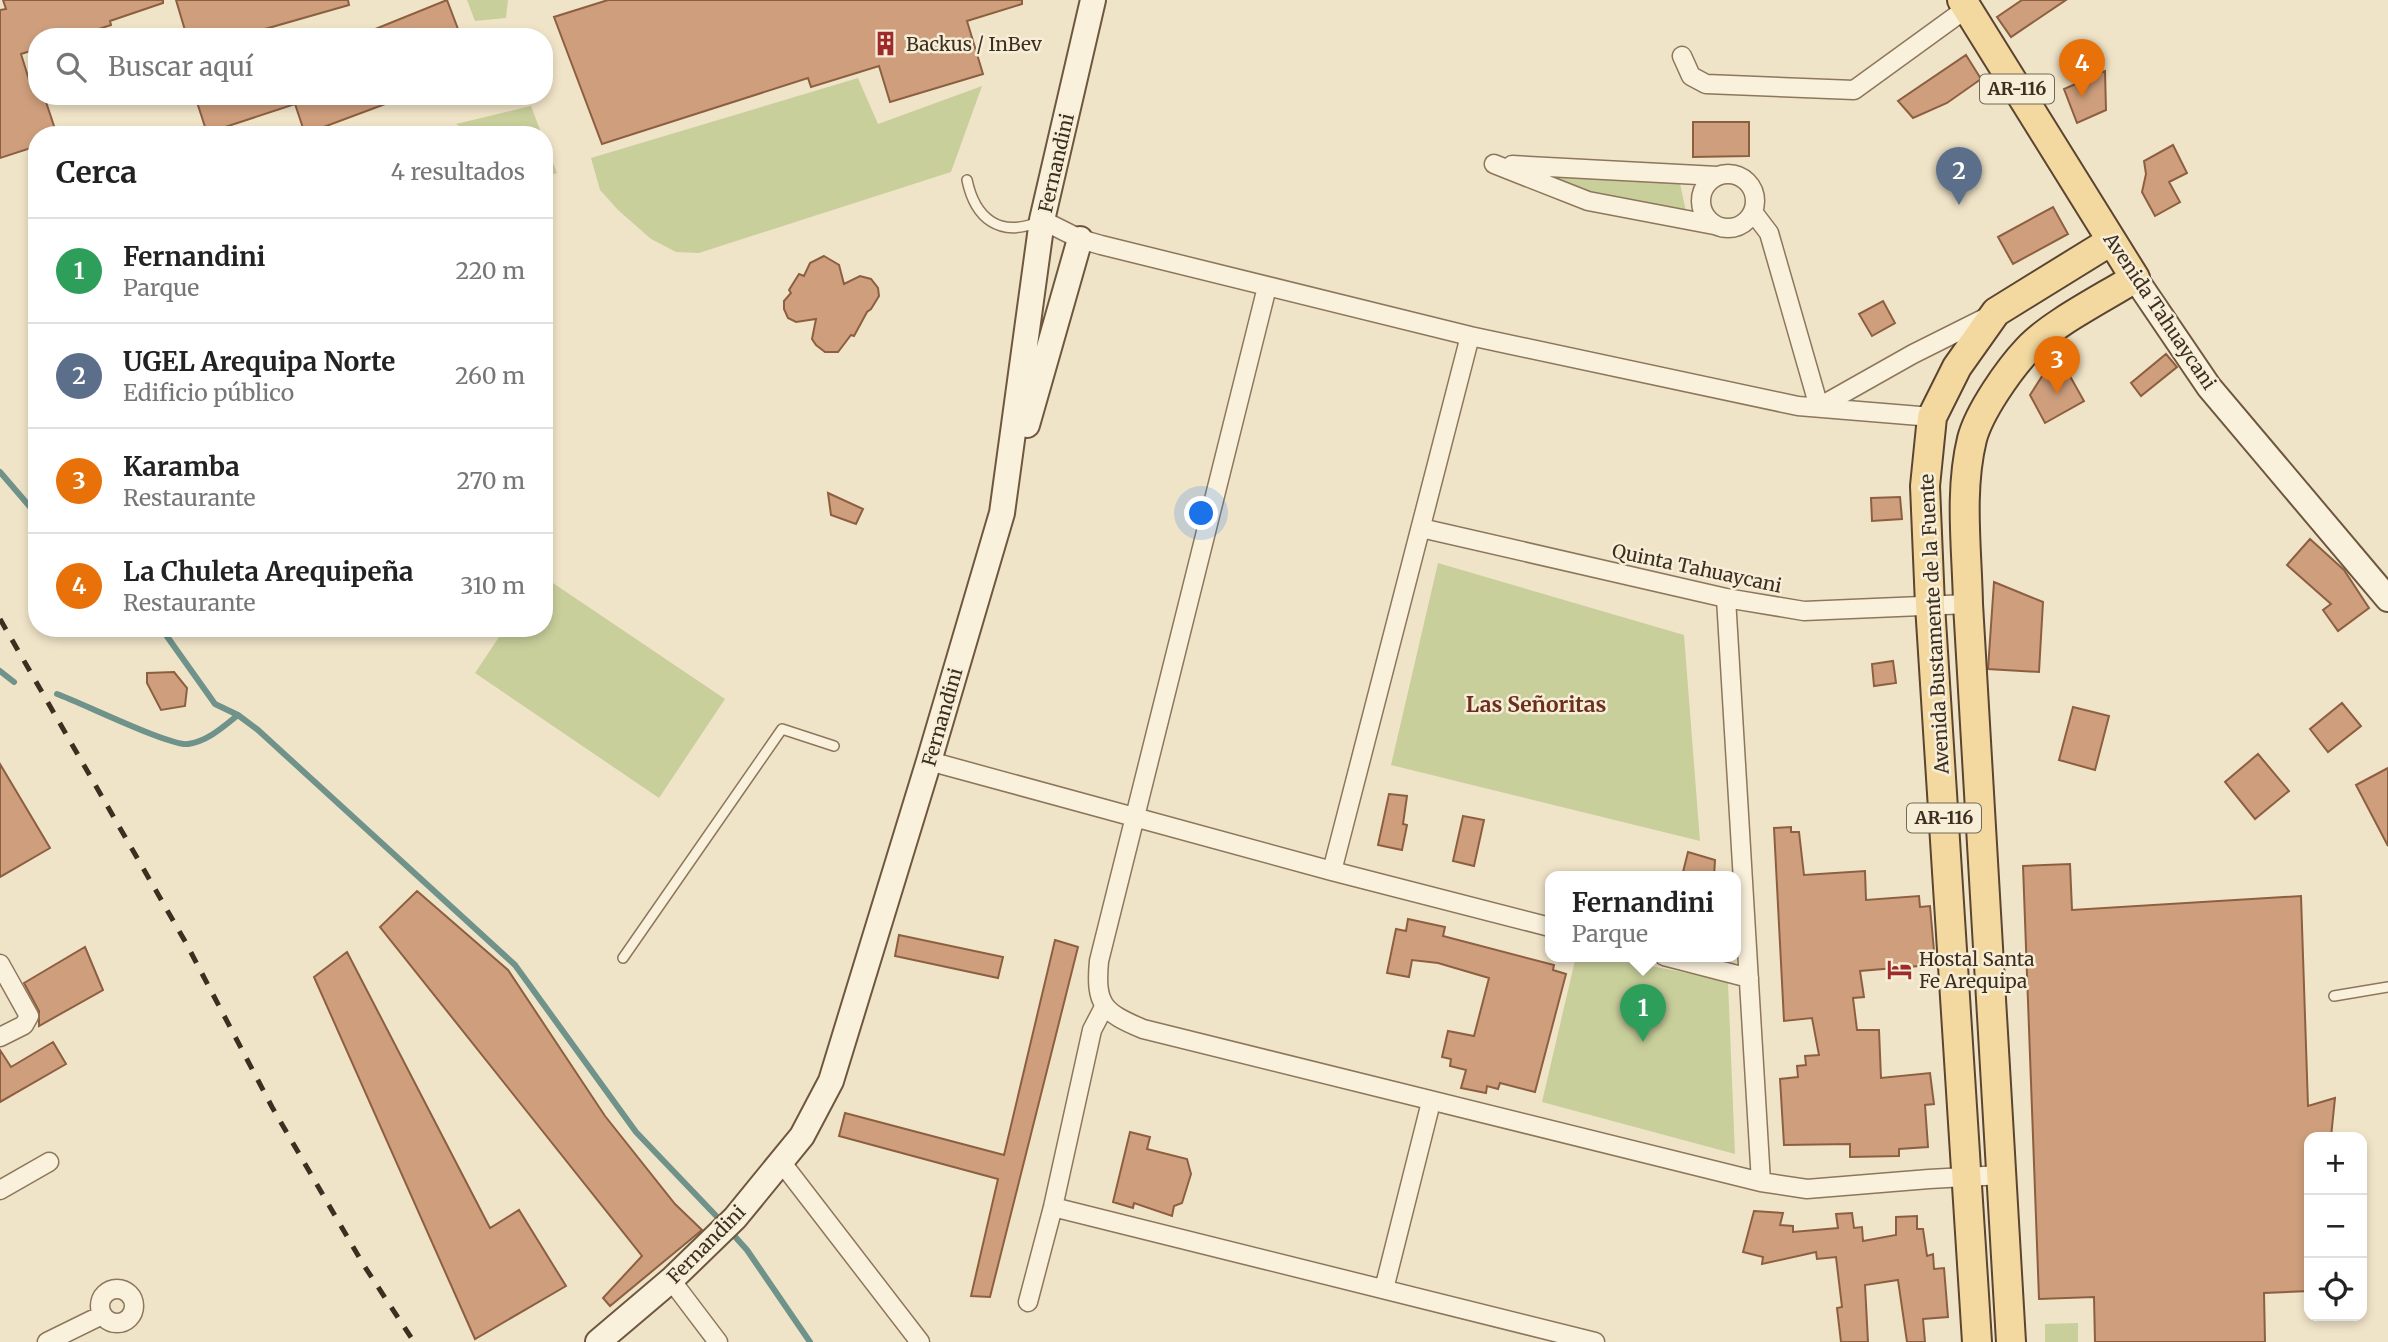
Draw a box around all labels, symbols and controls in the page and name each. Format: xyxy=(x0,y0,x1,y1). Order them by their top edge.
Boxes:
search box xyxy=(28,28,553,105)
building icon: Backus / InBev xyxy=(872,30,900,58)
place label: Backus / InBev xyxy=(906,32,1042,56)
pin: 4 xyxy=(2059,39,2105,97)
icon: search xyxy=(52,48,90,86)
text: Buscar aquí xyxy=(108,50,253,83)
road number: AR-116 xyxy=(1980,74,2054,104)
street label: Fernandini xyxy=(1033,111,1079,215)
pin: 2 xyxy=(1936,147,1982,205)
text: Cerca xyxy=(56,153,137,191)
text: 4 resultados xyxy=(391,157,525,186)
street label: Avenida Tahuaycani xyxy=(2098,227,2221,394)
text: Fernandini xyxy=(123,240,266,273)
text: 1 xyxy=(74,256,84,285)
text: 220 m xyxy=(455,256,525,285)
text: Parque xyxy=(123,273,199,302)
pin: 3 xyxy=(2034,336,2080,394)
text: UGEL Arequipa Norte xyxy=(123,345,395,378)
text: 2 xyxy=(72,361,86,390)
text: 260 m xyxy=(455,361,525,390)
text: Edificio público xyxy=(123,378,294,407)
text: Karamba xyxy=(123,450,240,483)
text: 3 xyxy=(72,466,86,495)
text: 270 m xyxy=(457,466,525,495)
street label: Avenida Bustamente de la Fuente xyxy=(1914,473,1954,776)
text: Restaurante xyxy=(123,483,256,512)
your location xyxy=(1184,496,1218,530)
street label: Quinta Tahuaycani xyxy=(1610,538,1784,598)
text: La Chuleta Arequipeña xyxy=(123,555,414,588)
text: 4 xyxy=(72,571,86,600)
text: 310 m xyxy=(460,571,525,600)
text: Restaurante xyxy=(123,588,256,617)
street label: Fernandini xyxy=(917,665,967,769)
district label: Las Señoritas xyxy=(1466,691,1606,718)
road number: AR-116 xyxy=(1907,804,1981,832)
popup xyxy=(1545,871,1741,962)
text: Fernandini xyxy=(1572,886,1714,919)
text: Parque xyxy=(1572,919,1648,948)
place label: Hostal Santa Fe Arequipa xyxy=(1919,947,2034,993)
hotel icon: Hostal Santa Fe Arequipa xyxy=(1885,956,1913,984)
pin: 1 xyxy=(1620,984,1666,1042)
map controls xyxy=(2304,1132,2367,1321)
button: + xyxy=(2304,1132,2367,1195)
button: − xyxy=(2304,1195,2367,1258)
street label: Fernandini xyxy=(662,1200,750,1288)
button: locate xyxy=(2304,1258,2367,1321)

